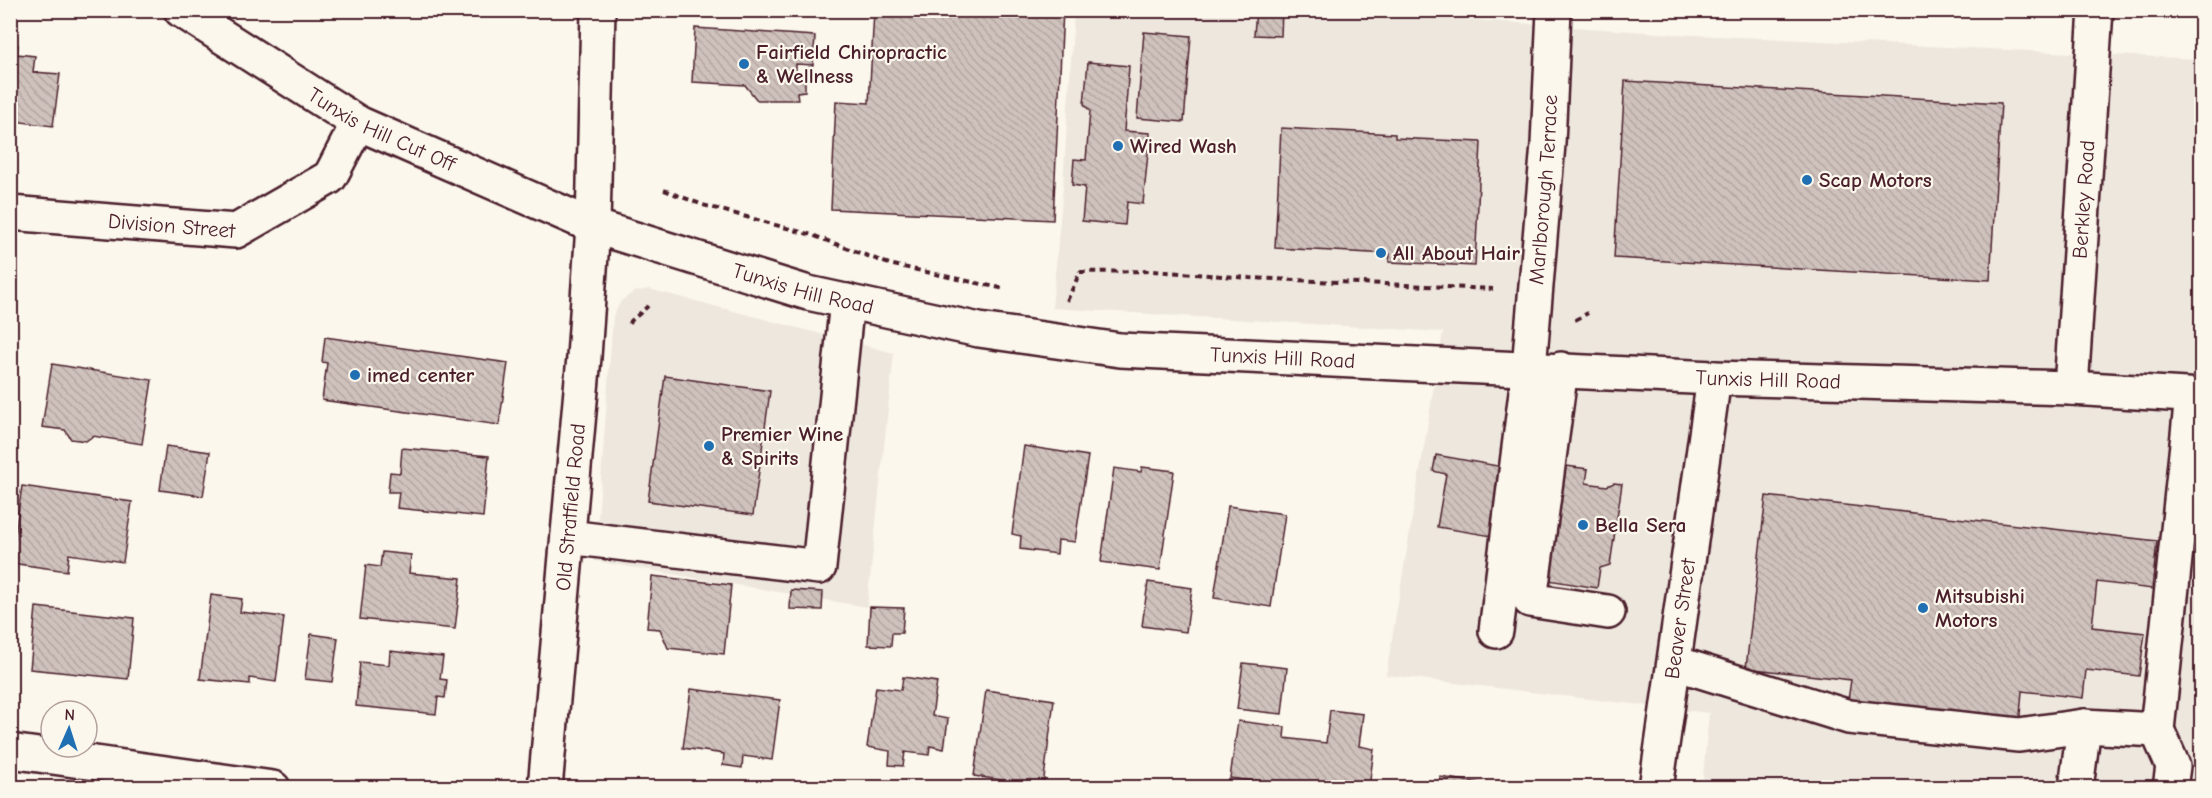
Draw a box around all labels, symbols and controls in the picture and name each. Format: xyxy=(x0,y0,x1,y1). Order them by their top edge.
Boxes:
place label: Fairfield Chiropractic & Wellness xyxy=(756,40,947,88)
marker: Fairfield Chiropractic & Wellness xyxy=(737,57,751,71)
street label: Tunxis Hill Cut Off xyxy=(304,82,460,177)
street label: Marlborough Terrace xyxy=(1524,94,1562,286)
place label: Wired Wash xyxy=(1130,134,1237,158)
marker: Wired Wash xyxy=(1111,139,1125,153)
street label: Berkley Road xyxy=(2068,139,2099,260)
place label: Scap Motors xyxy=(1819,168,1932,192)
marker: Scap Motors xyxy=(1800,173,1814,187)
street label: Division Street xyxy=(107,209,237,243)
place label: All About Hair xyxy=(1393,241,1520,265)
marker: All About Hair xyxy=(1374,246,1388,260)
street label: Tunxis Hill Road xyxy=(730,258,876,319)
street label: Tunxis Hill Road xyxy=(1210,342,1356,373)
place label: imed center xyxy=(367,363,475,387)
street label: Tunxis Hill Road xyxy=(1695,365,1841,394)
marker: imed center xyxy=(348,368,362,382)
street label: Old Stratfield Road xyxy=(551,422,590,592)
place label: Premier Wine & Spirits xyxy=(721,422,843,470)
marker: Premier Wine & Spirits xyxy=(702,439,716,453)
place label: Bella Sera xyxy=(1595,513,1686,537)
marker: Bella Sera xyxy=(1576,518,1590,532)
street label: Beaver Street xyxy=(1660,556,1700,680)
place label: Mitsubishi Motors xyxy=(1935,584,2025,632)
marker: Mitsubishi Motors xyxy=(1916,601,1930,615)
north arrow xyxy=(39,699,99,759)
text: N xyxy=(64,706,75,724)

